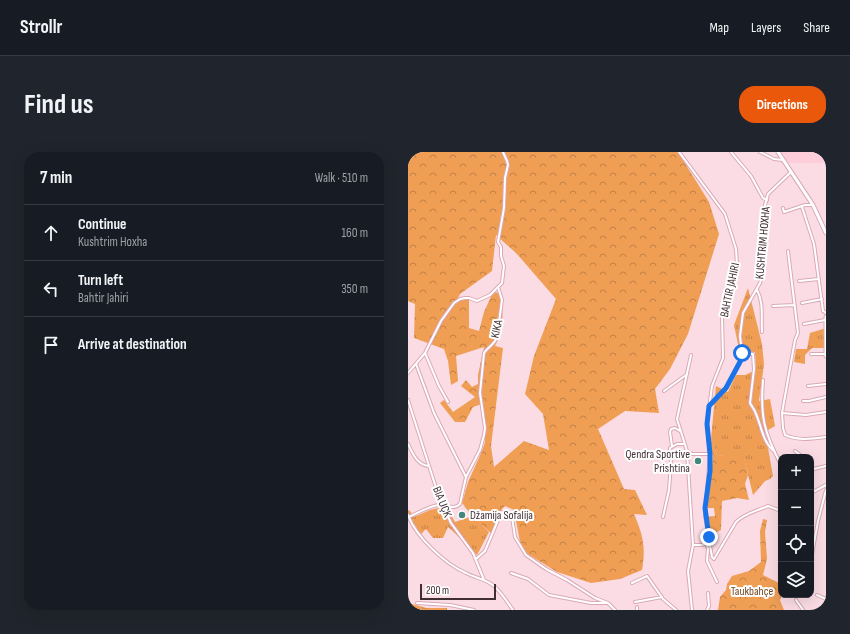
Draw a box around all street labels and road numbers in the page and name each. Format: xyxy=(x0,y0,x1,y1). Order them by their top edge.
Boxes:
street label: KUSHTRIM HOXHA xyxy=(752,205,774,280)
street label: BAHTIR JAHIRI xyxy=(717,261,743,319)
street label: KIKA xyxy=(488,318,507,340)
street label: BIA UÇK xyxy=(429,484,455,520)

